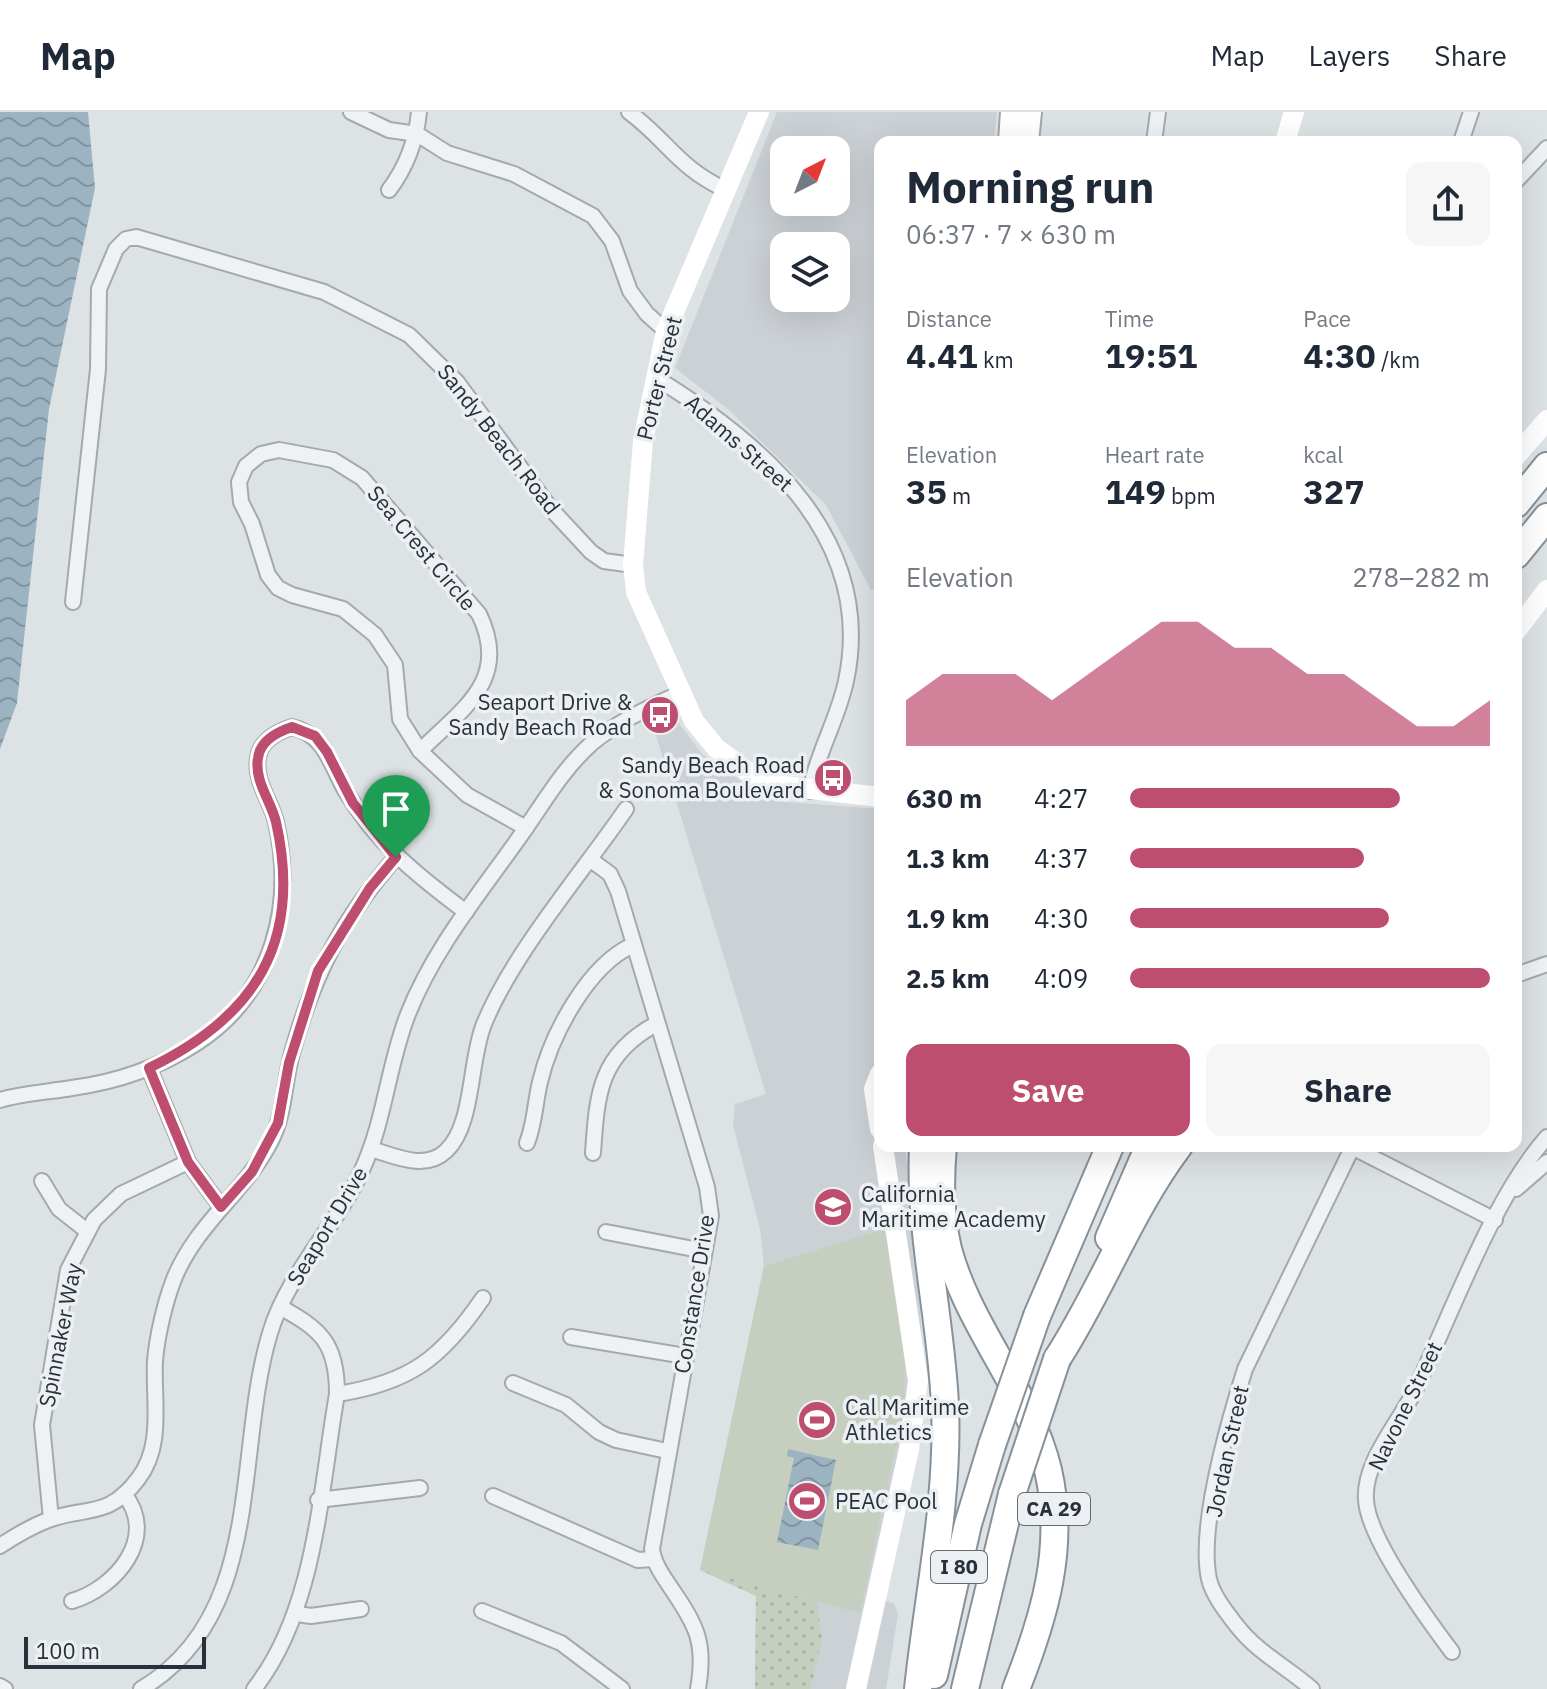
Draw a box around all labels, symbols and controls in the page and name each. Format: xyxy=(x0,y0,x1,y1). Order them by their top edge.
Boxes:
text: Map xyxy=(40,31,116,80)
text: Map xyxy=(1210,37,1264,74)
text: Layers xyxy=(1308,37,1390,74)
text: Share xyxy=(1434,37,1507,74)
north arrow xyxy=(770,136,850,216)
map controls xyxy=(770,136,850,312)
text: Morning run xyxy=(906,158,1155,215)
button: share xyxy=(1406,162,1490,246)
text: 06:37 · 7 × 630 m xyxy=(906,217,1116,251)
button: layers xyxy=(770,232,850,312)
text: Distance xyxy=(906,304,992,333)
text: Time xyxy=(1105,304,1154,333)
text: Pace xyxy=(1303,304,1351,333)
street label: Porter Street xyxy=(629,313,688,443)
text: 4.41 xyxy=(906,333,978,377)
text: 19:51 xyxy=(1105,333,1197,377)
text: 4:30 xyxy=(1303,333,1376,377)
text: km xyxy=(978,345,1014,374)
text: /km xyxy=(1376,345,1420,374)
street label: Sandy Beach Road xyxy=(431,357,567,520)
street label: Adams Street xyxy=(679,388,799,498)
text: Elevation xyxy=(906,440,997,469)
text: Heart rate xyxy=(1105,440,1205,469)
text: kcal xyxy=(1303,440,1343,469)
text: 35 xyxy=(906,469,947,513)
text: 149 xyxy=(1105,469,1166,513)
text: 327 xyxy=(1303,469,1365,513)
street label: Sea Crest Circle xyxy=(361,479,483,616)
text: m xyxy=(947,481,971,510)
text: bpm xyxy=(1166,481,1216,510)
text: Elevation xyxy=(906,560,1014,594)
text: 278–282 m xyxy=(1352,560,1490,594)
place label: Seaport Drive & Sandy Beach Road xyxy=(449,687,632,741)
bus stop icon: Seaport Drive & Sandy Beach Road xyxy=(639,694,681,736)
place label: Sandy Beach Road & Sonoma Boulevard xyxy=(598,750,805,804)
bus stop icon: Sandy Beach Road & Sonoma Boulevard xyxy=(812,757,854,799)
pin xyxy=(362,775,430,857)
text: 630 m xyxy=(906,781,982,815)
text: 4:27 xyxy=(1034,781,1088,815)
icon: arrive xyxy=(374,787,418,831)
text: 1.3 km xyxy=(906,841,990,875)
text: 4:37 xyxy=(1034,841,1088,875)
text: 1.9 km xyxy=(906,901,990,935)
text: 4:30 xyxy=(1034,901,1088,935)
text: 2.5 km xyxy=(906,961,990,995)
text: 4:09 xyxy=(1034,961,1088,995)
button: Save xyxy=(906,1044,1190,1136)
button: Share xyxy=(1206,1044,1490,1136)
street label: Seaport Drive xyxy=(280,1161,373,1291)
place label: California Maritime Academy xyxy=(861,1179,1046,1233)
school or university icon: California Maritime Academy xyxy=(812,1186,854,1228)
street label: Constance Drive xyxy=(667,1212,720,1375)
street label: Spinnaker Way xyxy=(31,1260,88,1410)
street label: Navone Street xyxy=(1361,1336,1448,1475)
street label: Jordan Street xyxy=(1198,1382,1255,1519)
place label: Cal Maritime Athletics xyxy=(845,1392,969,1446)
sports icon: Cal Maritime Athletics xyxy=(796,1399,838,1441)
sports icon: PEAC Pool xyxy=(786,1480,828,1522)
place label: PEAC Pool xyxy=(835,1486,937,1515)
road number: CA 29 xyxy=(1018,1493,1090,1525)
road number: I 80 xyxy=(931,1551,987,1583)
scale bar xyxy=(24,1633,206,1669)
text: 100 m xyxy=(36,1636,100,1665)

